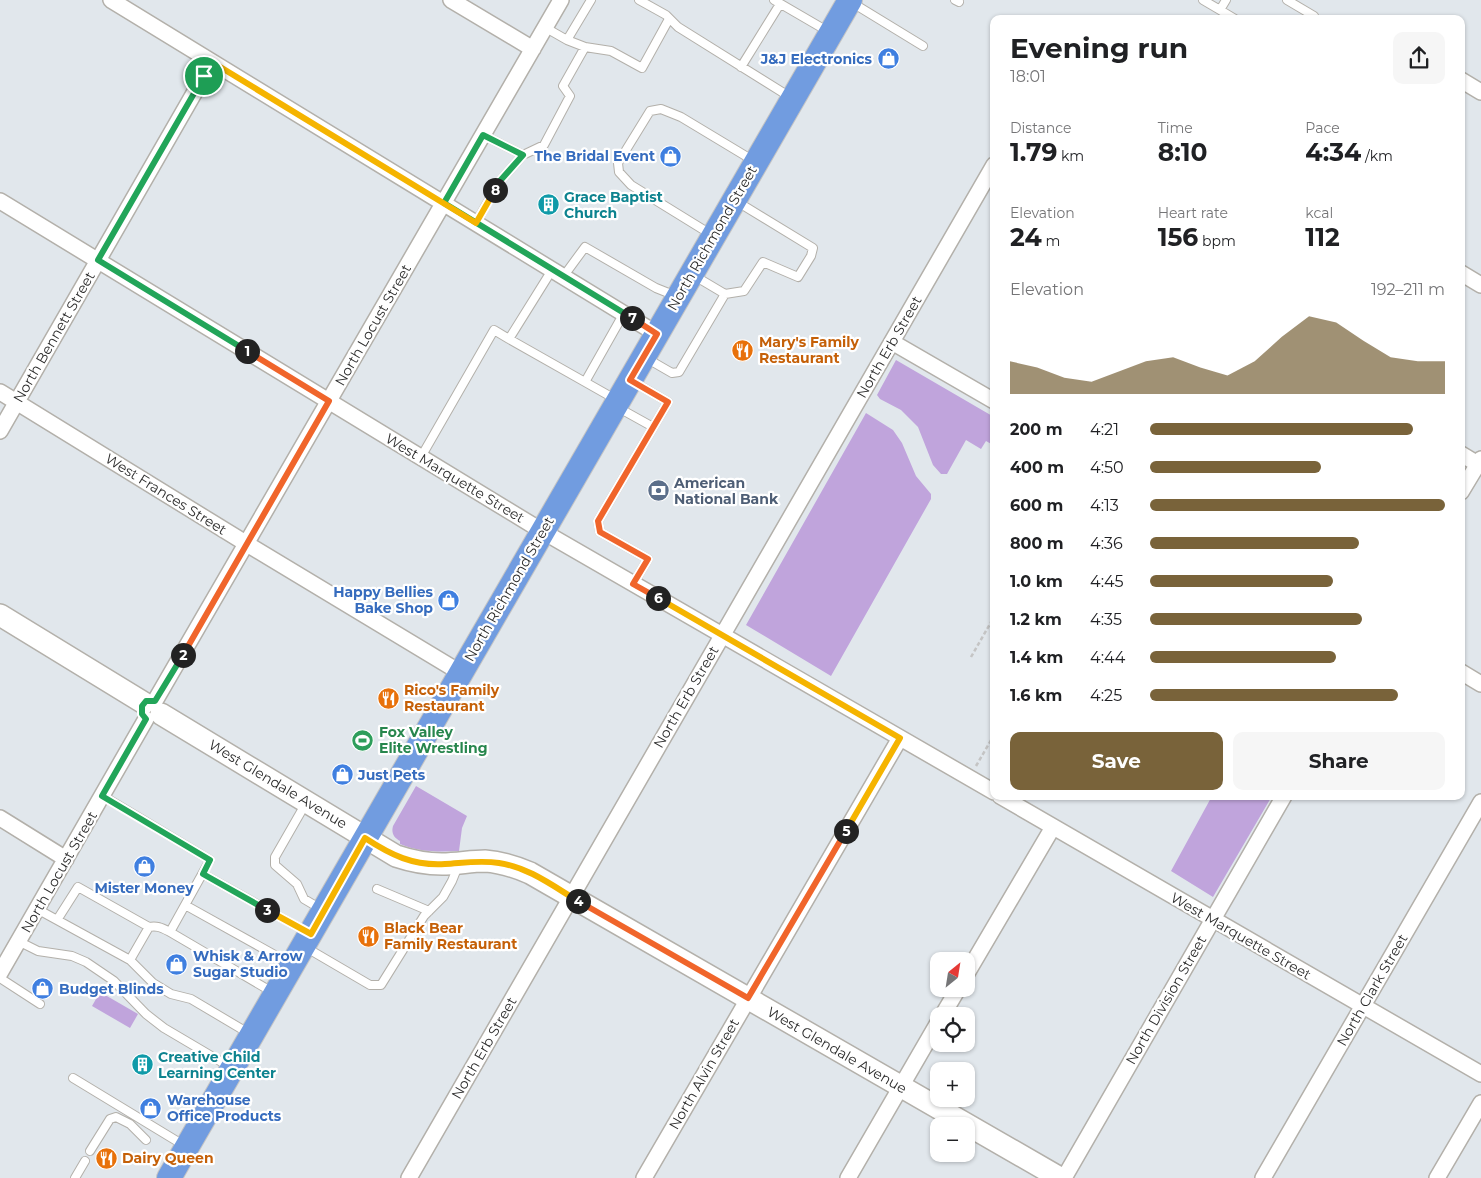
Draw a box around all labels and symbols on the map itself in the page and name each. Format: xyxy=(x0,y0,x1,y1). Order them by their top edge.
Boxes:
shop icon: J&J Electronics xyxy=(876,47,900,71)
place label: J&J Electronics xyxy=(760,50,873,68)
pin xyxy=(183,55,225,97)
shop icon: The Bridal Event xyxy=(659,144,683,168)
place label: The Bridal Event xyxy=(534,147,655,165)
street label: North Richmond Street xyxy=(663,162,761,314)
pin: 8 xyxy=(482,178,508,202)
place label: Grace Baptist Church xyxy=(564,188,663,222)
building icon: Grace Baptist Church xyxy=(536,193,560,217)
street label: North Locust Street xyxy=(331,261,415,389)
street label: North Bennett Street xyxy=(9,268,99,406)
street label: North Erb Street xyxy=(852,292,926,401)
pin: 7 xyxy=(620,306,644,330)
place label: Mary's Family Restaurant xyxy=(759,333,860,367)
pin: 1 xyxy=(234,338,260,364)
restaurant icon: Mary's Family Restaurant xyxy=(731,338,755,362)
street label: West Marquette Street xyxy=(382,429,528,527)
street label: West Frances Street xyxy=(102,449,230,539)
place label: American National Bank xyxy=(673,474,779,508)
bank icon: American National Bank xyxy=(646,479,670,503)
street label: North Richmond Street xyxy=(460,513,558,665)
place label: Happy Bellies Bake Shop xyxy=(333,583,434,617)
pin: 6 xyxy=(646,586,670,610)
shop icon: Happy Bellies Bake Shop xyxy=(437,588,461,612)
pin: 2 xyxy=(170,642,196,668)
street label: North Erb Street xyxy=(649,642,723,751)
place label: Rico's Family Restaurant xyxy=(404,681,500,715)
restaurant icon: Rico's Family Restaurant xyxy=(376,686,400,710)
place label: Fox Valley Elite Wrestling xyxy=(379,723,488,757)
sports icon: Fox Valley Elite Wrestling xyxy=(351,728,375,752)
street label: West Glendale Avenue xyxy=(205,735,351,833)
shop icon: Just Pets xyxy=(330,763,354,787)
place label: Just Pets xyxy=(357,766,426,784)
street label: North Locust Street xyxy=(17,808,101,936)
pin: 5 xyxy=(834,818,858,844)
shop icon: Mister Money xyxy=(132,854,156,878)
place label: Mister Money xyxy=(94,879,194,897)
pin: 4 xyxy=(566,888,590,914)
street label: West Marquette Street xyxy=(1168,888,1315,984)
pin: 3 xyxy=(254,898,280,922)
place label: Black Bear Family Restaurant xyxy=(384,919,517,953)
restaurant icon: Black Bear Family Restaurant xyxy=(356,924,380,948)
street label: North Clark Street xyxy=(1333,930,1412,1049)
street label: North Division Street xyxy=(1122,932,1211,1068)
place label: Whisk & Arrow Sugar Studio xyxy=(193,947,303,981)
shop icon: Whisk & Arrow Sugar Studio xyxy=(165,952,189,976)
north arrow xyxy=(930,952,975,998)
shop icon: Budget Blinds xyxy=(31,977,55,1001)
place label: Budget Blinds xyxy=(59,980,164,998)
street label: North Erb Street xyxy=(447,993,521,1102)
street label: West Glendale Avenue xyxy=(764,1003,910,1097)
street label: North Alvin Street xyxy=(665,1015,743,1133)
place label: Creative Child Learning Center xyxy=(158,1048,276,1082)
building icon: Creative Child Learning Center xyxy=(130,1053,154,1077)
place label: Warehouse Office Products xyxy=(167,1091,282,1125)
shop icon: Warehouse Office Products xyxy=(139,1096,163,1120)
restaurant icon: Dairy Queen xyxy=(94,1146,118,1170)
place label: Dairy Queen xyxy=(122,1149,214,1167)

